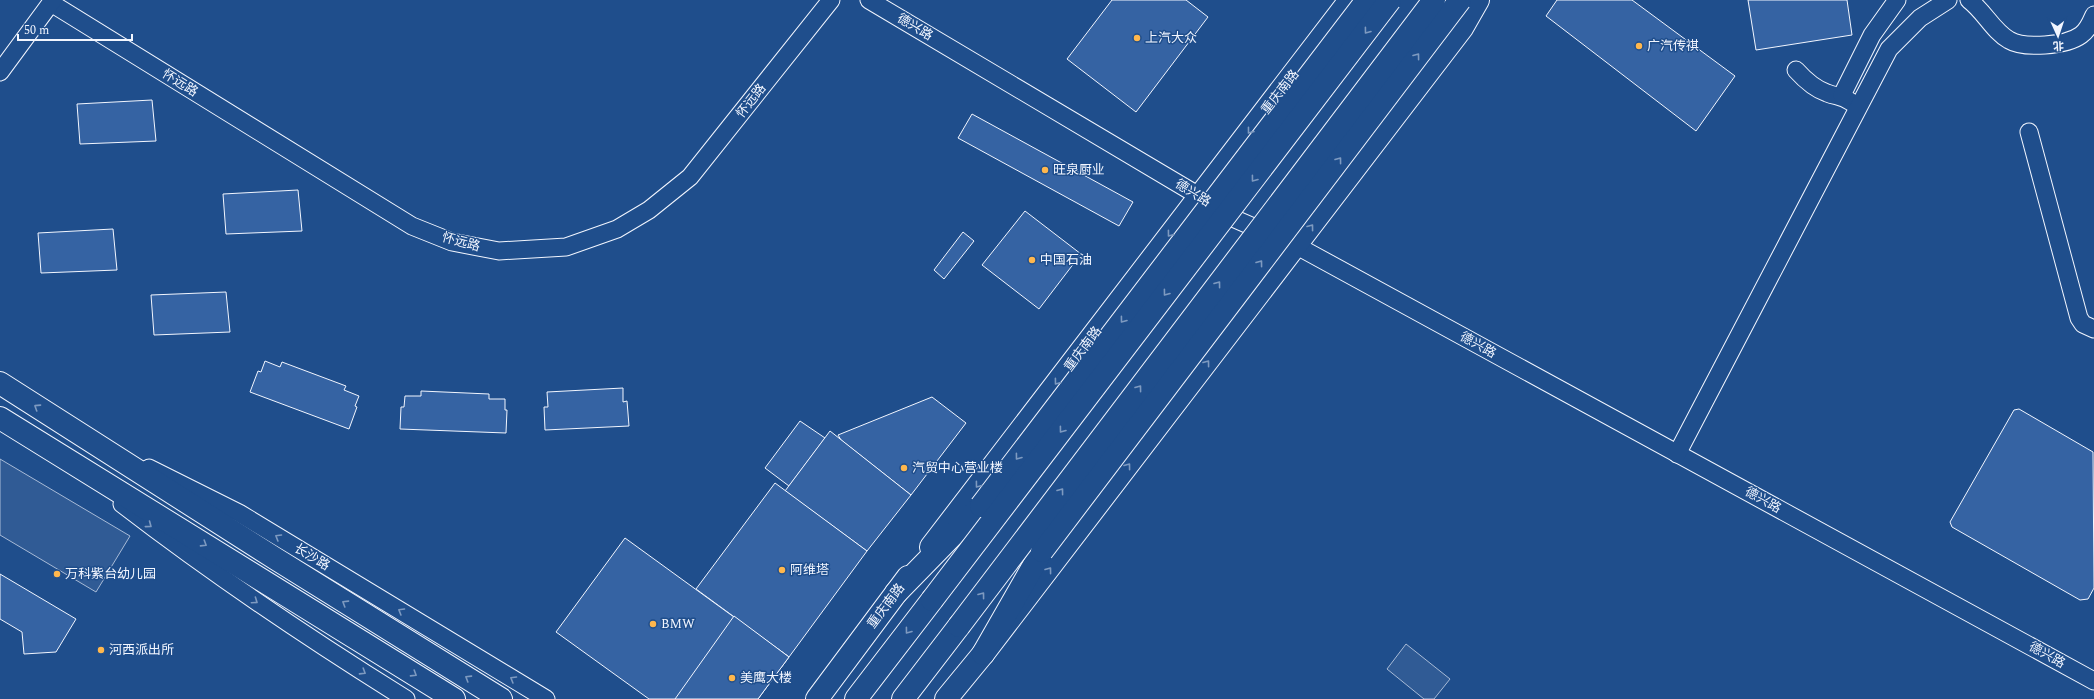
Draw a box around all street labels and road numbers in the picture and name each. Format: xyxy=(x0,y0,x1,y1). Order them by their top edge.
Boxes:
street label: 德兴路 xyxy=(893,8,937,46)
street label: 怀远路 xyxy=(158,64,202,102)
street label: 重庆南路 xyxy=(1256,65,1304,119)
street label: 怀远路 xyxy=(731,79,771,123)
street label: 德兴路 xyxy=(1171,174,1215,212)
street label: 怀远路 xyxy=(440,227,482,257)
street label: 重庆南路 xyxy=(1059,322,1107,376)
street label: 德兴路 xyxy=(1456,327,1500,363)
street label: 德兴路 xyxy=(1741,482,1785,518)
street label: 长沙路 xyxy=(290,538,334,576)
street label: 重庆南路 xyxy=(862,579,910,633)
street label: 德兴路 xyxy=(2025,637,2069,673)

